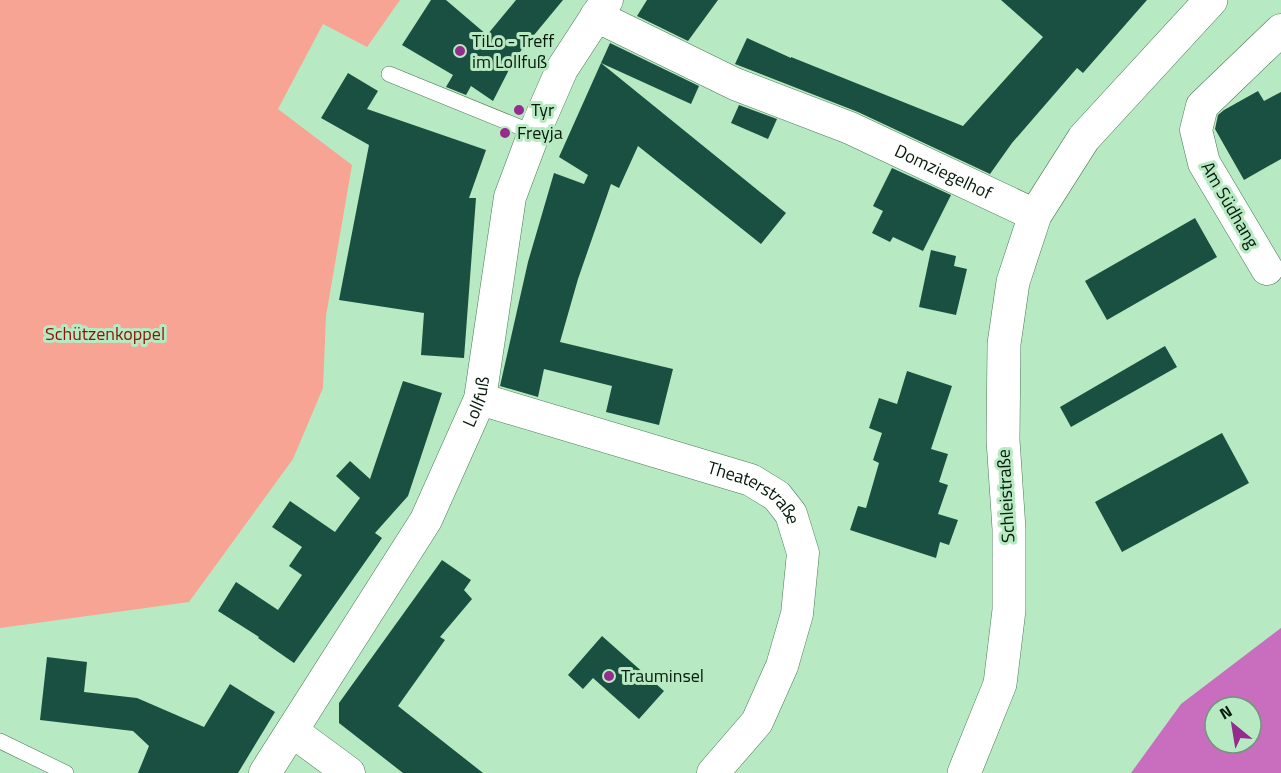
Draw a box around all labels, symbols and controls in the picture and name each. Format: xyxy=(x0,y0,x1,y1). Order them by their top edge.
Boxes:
place label: TiLo - Treff im Lollfuß xyxy=(472,27,554,75)
marker: TiLo - Treff im Lollfuß xyxy=(453,44,467,58)
place label: Tyr xyxy=(531,96,554,123)
marker: Tyr xyxy=(512,103,526,117)
place label: Freyja xyxy=(517,119,563,146)
marker: Freyja xyxy=(498,126,512,140)
street label: Domziegelhof xyxy=(890,137,997,206)
street label: Am Südhang xyxy=(1195,156,1266,253)
park label: Schützenkoppel xyxy=(45,320,165,347)
street label: Lollfuß xyxy=(455,374,496,431)
street label: Schleistraße xyxy=(990,448,1021,544)
street label: Theaterstraße xyxy=(704,454,807,527)
place label: Trauminsel xyxy=(621,662,704,689)
marker: Trauminsel xyxy=(602,669,616,683)
north arrow xyxy=(1203,695,1263,755)
text: N xyxy=(1215,699,1236,725)

